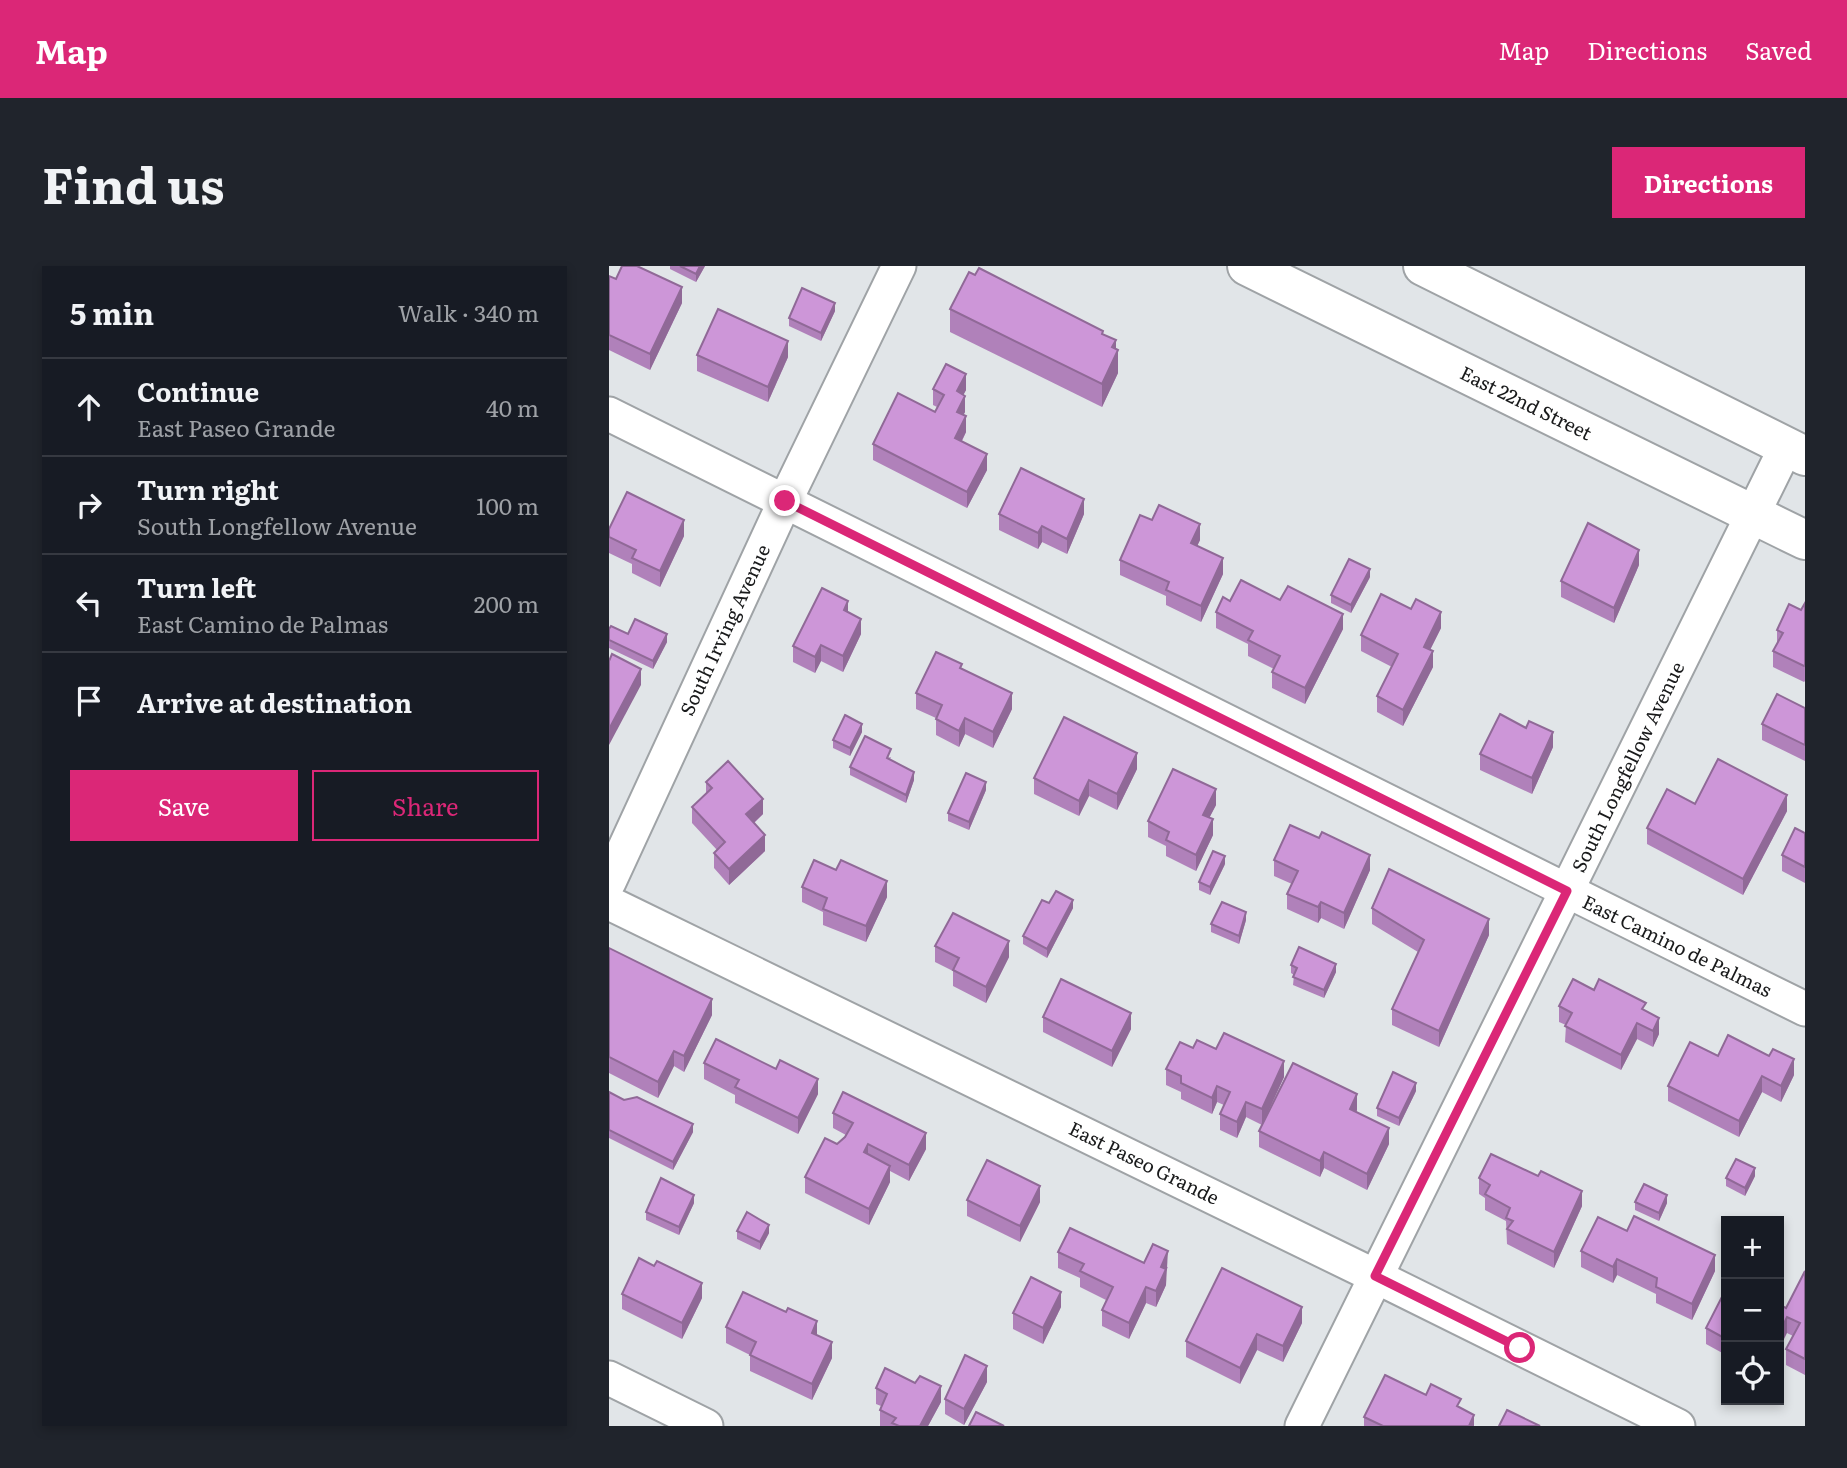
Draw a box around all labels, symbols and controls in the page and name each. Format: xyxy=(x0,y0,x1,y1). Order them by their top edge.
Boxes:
text: Map xyxy=(35,25,108,74)
text: Map xyxy=(1498,32,1549,67)
text: Directions xyxy=(1587,32,1707,67)
text: Saved xyxy=(1745,32,1812,67)
text: Find us xyxy=(42,146,225,219)
button: Directions xyxy=(1612,147,1805,218)
text: 5 min xyxy=(70,290,154,334)
text: Walk · 340 m xyxy=(398,295,539,329)
street label: East 22nd Street xyxy=(1456,358,1597,446)
text: Continue xyxy=(137,371,259,410)
icon: ahead xyxy=(70,388,108,426)
text: 40 m xyxy=(486,390,539,424)
text: East Paseo Grande xyxy=(137,410,336,444)
text: Turn right xyxy=(137,469,279,508)
route end xyxy=(769,485,800,516)
icon: right xyxy=(70,486,108,524)
text: 100 m xyxy=(476,488,539,522)
text: South Longfellow Avenue xyxy=(137,508,417,542)
street label: South Irving Avenue xyxy=(672,539,776,720)
text: Turn left xyxy=(137,567,256,606)
icon: left xyxy=(70,584,108,622)
text: 200 m xyxy=(474,586,539,620)
text: East Camino de Palmas xyxy=(137,606,388,640)
street label: South Longfellow Avenue xyxy=(1564,656,1690,877)
icon: arrive xyxy=(70,682,108,720)
text: Arrive at destination xyxy=(137,682,412,721)
button: Save xyxy=(70,770,298,841)
button: Share xyxy=(312,770,539,841)
street label: East Camino de Palmas xyxy=(1578,887,1777,1003)
street label: East Paseo Grande xyxy=(1065,1114,1224,1211)
map controls xyxy=(1721,1216,1784,1405)
button: + xyxy=(1721,1216,1784,1279)
button: − xyxy=(1721,1279,1784,1342)
route start xyxy=(1504,1332,1535,1363)
button: locate xyxy=(1721,1342,1784,1405)

